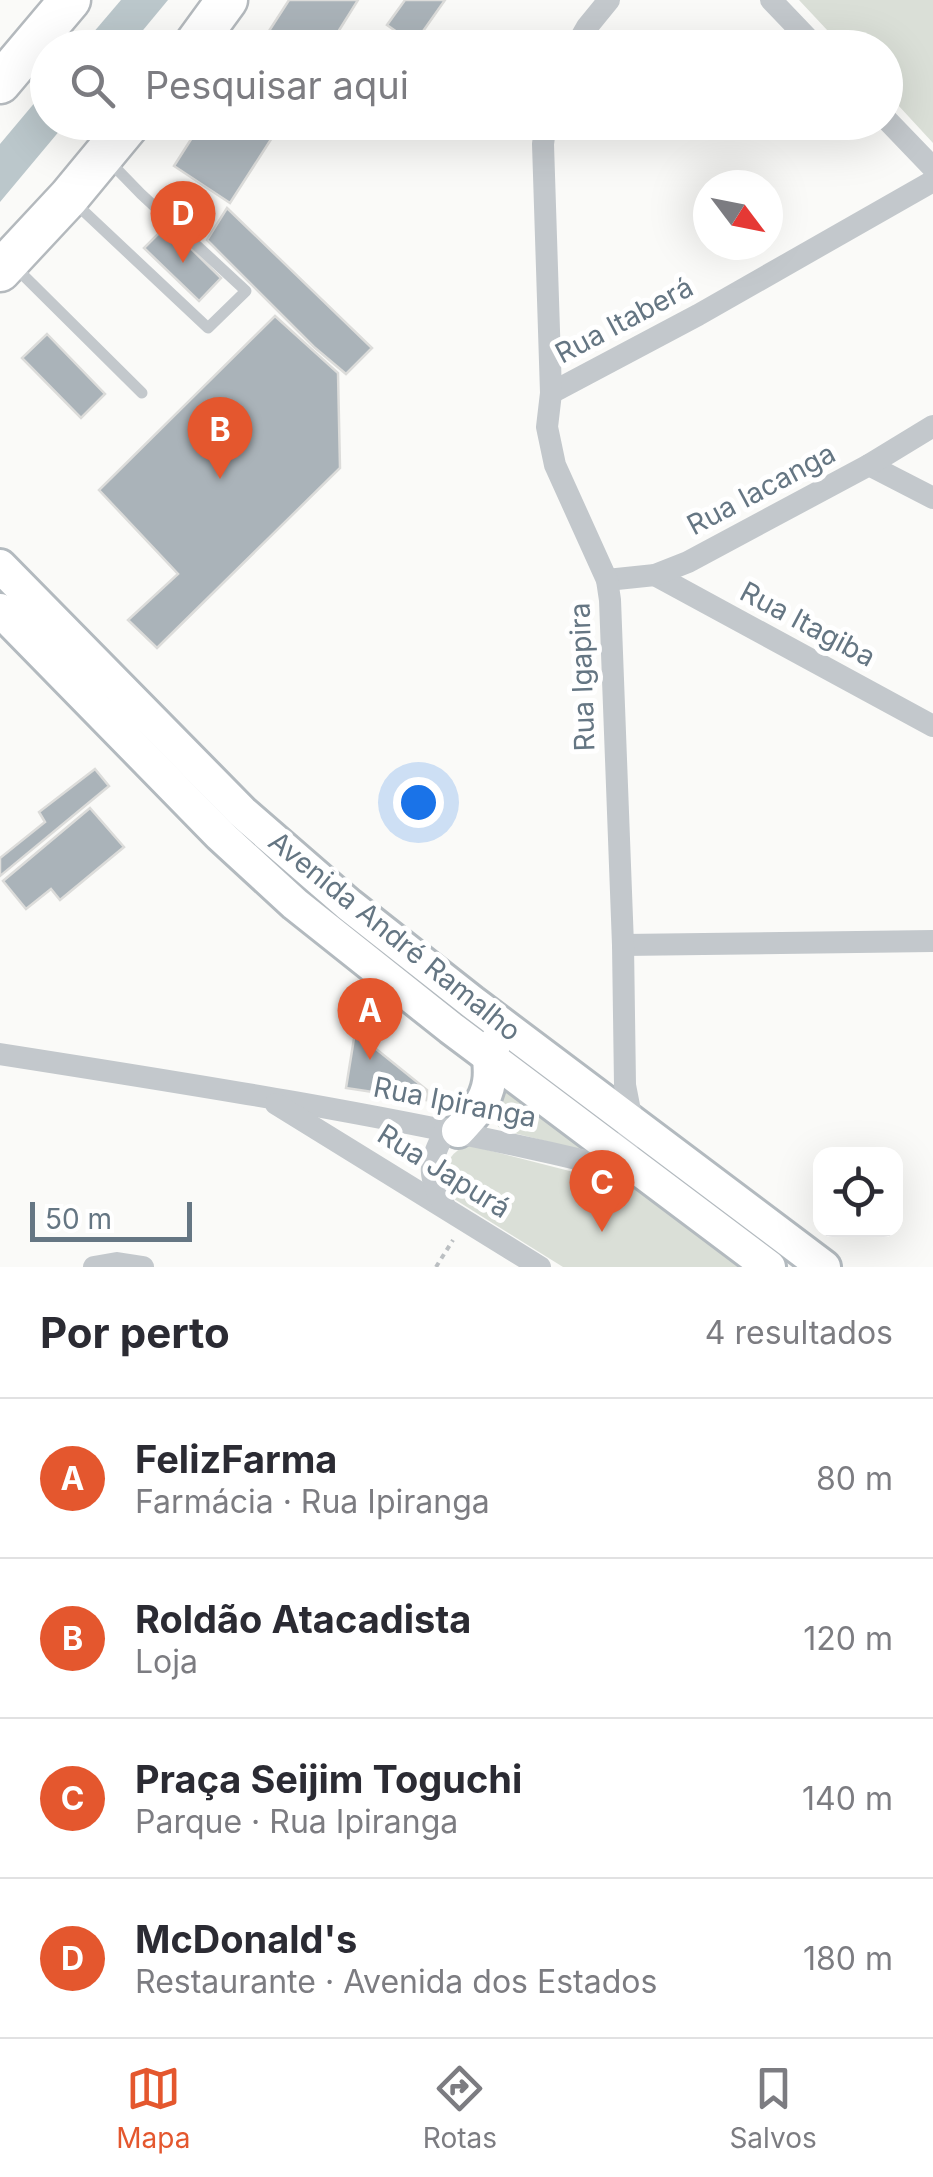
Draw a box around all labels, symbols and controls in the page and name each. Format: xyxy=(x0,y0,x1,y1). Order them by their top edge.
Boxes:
search box xyxy=(30,30,903,140)
icon: search xyxy=(65,58,120,113)
text: Pesquisar aqui xyxy=(145,62,409,108)
north arrow xyxy=(693,170,783,260)
pin: D xyxy=(150,180,216,263)
street label: Rua Itaberá xyxy=(549,270,699,370)
pin: B xyxy=(188,396,252,479)
street label: Rua Iacanga xyxy=(681,436,841,542)
street label: Rua Itagiba xyxy=(735,574,881,674)
street label: Rua Igapira xyxy=(562,602,602,752)
your location xyxy=(393,777,444,828)
street label: Avenida André Ramalho xyxy=(262,824,528,1048)
pin: A xyxy=(338,978,402,1060)
street label: Rua Ipiranga xyxy=(371,1070,539,1134)
street label: Rua Japurá xyxy=(371,1117,517,1225)
map controls xyxy=(813,1147,903,1237)
button: locate xyxy=(813,1147,903,1237)
pin: C xyxy=(570,1150,634,1232)
scale bar xyxy=(30,1197,192,1242)
text: 50 m xyxy=(45,1202,112,1236)
text: Por perto xyxy=(40,1307,230,1358)
text: 4 resultados xyxy=(705,1313,893,1352)
text: FelizFarma xyxy=(135,1436,337,1482)
text: A xyxy=(61,1459,84,1498)
text: 80 m xyxy=(816,1459,893,1498)
text: Farmácia · Rua Ipiranga xyxy=(135,1482,490,1521)
text: Roldão Atacadista xyxy=(135,1596,471,1642)
text: B xyxy=(62,1619,83,1658)
text: 120 m xyxy=(803,1619,893,1658)
text: Loja xyxy=(135,1642,198,1681)
text: Praça Seijim Toguchi xyxy=(135,1756,522,1802)
text: C xyxy=(61,1779,84,1818)
text: 140 m xyxy=(802,1779,893,1818)
text: Parque · Rua Ipiranga xyxy=(135,1802,458,1841)
text: McDonald's xyxy=(135,1916,357,1962)
text: D xyxy=(61,1939,84,1978)
text: 180 m xyxy=(803,1939,893,1978)
text: Restaurante · Avenida dos Estados xyxy=(135,1962,657,2001)
tab: Mapa xyxy=(116,2061,190,2155)
tab: Rotas xyxy=(423,2061,497,2155)
tab: Salvos xyxy=(729,2061,817,2155)

